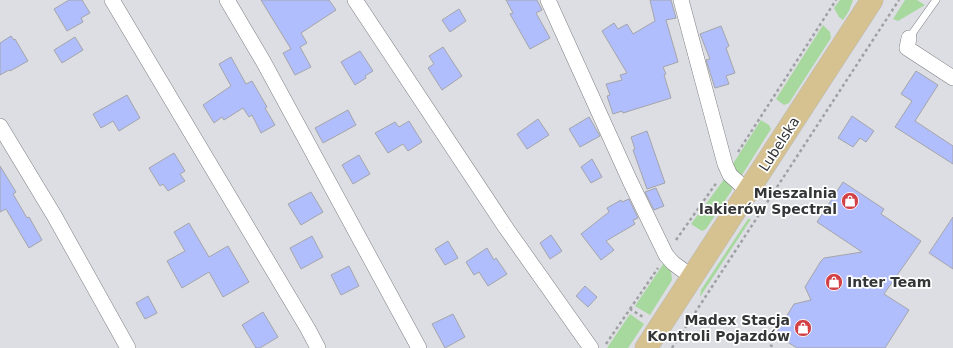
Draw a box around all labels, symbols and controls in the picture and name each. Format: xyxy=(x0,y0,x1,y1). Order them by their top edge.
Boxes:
street label: Lubelska xyxy=(756,114,802,174)
place label: Mieszalnia lakierów Spectral xyxy=(699,185,837,217)
shop icon: Mieszalnia lakierów Spectral xyxy=(840,191,860,211)
shop icon: Inter Team xyxy=(824,272,844,292)
place label: Inter Team xyxy=(847,274,931,290)
place label: Madex Stacja Kontroli Pojazdów xyxy=(647,312,790,344)
shop icon: Madex Stacja Kontroli Pojazdów xyxy=(793,318,813,338)

